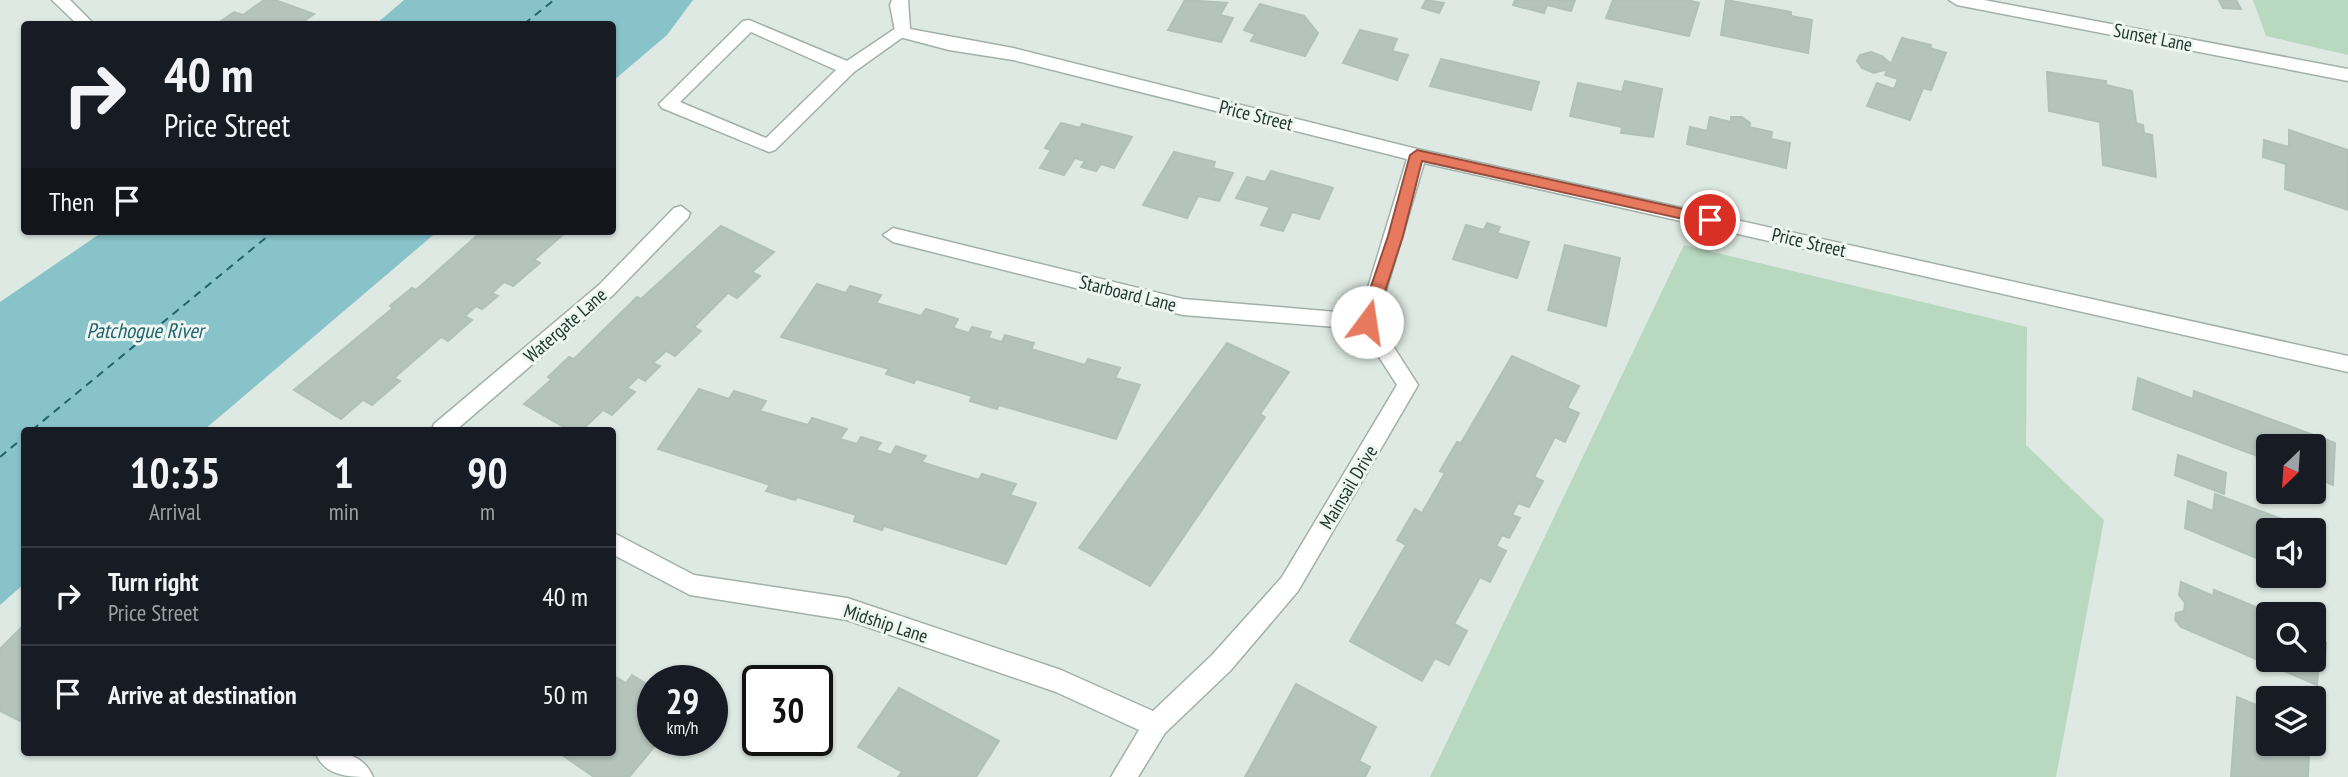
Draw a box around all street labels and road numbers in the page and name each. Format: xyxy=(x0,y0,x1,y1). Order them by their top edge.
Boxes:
street label: Sunset Lane xyxy=(2112,18,2195,56)
street label: Price Street xyxy=(1217,94,1296,136)
street label: Price Street xyxy=(1770,222,1849,262)
street label: Starboard Lane xyxy=(1077,269,1179,317)
street label: Watergate Lane xyxy=(519,282,611,368)
street label: Mainsail Drive xyxy=(1314,441,1382,533)
street label: Midship Lane xyxy=(841,598,931,648)

